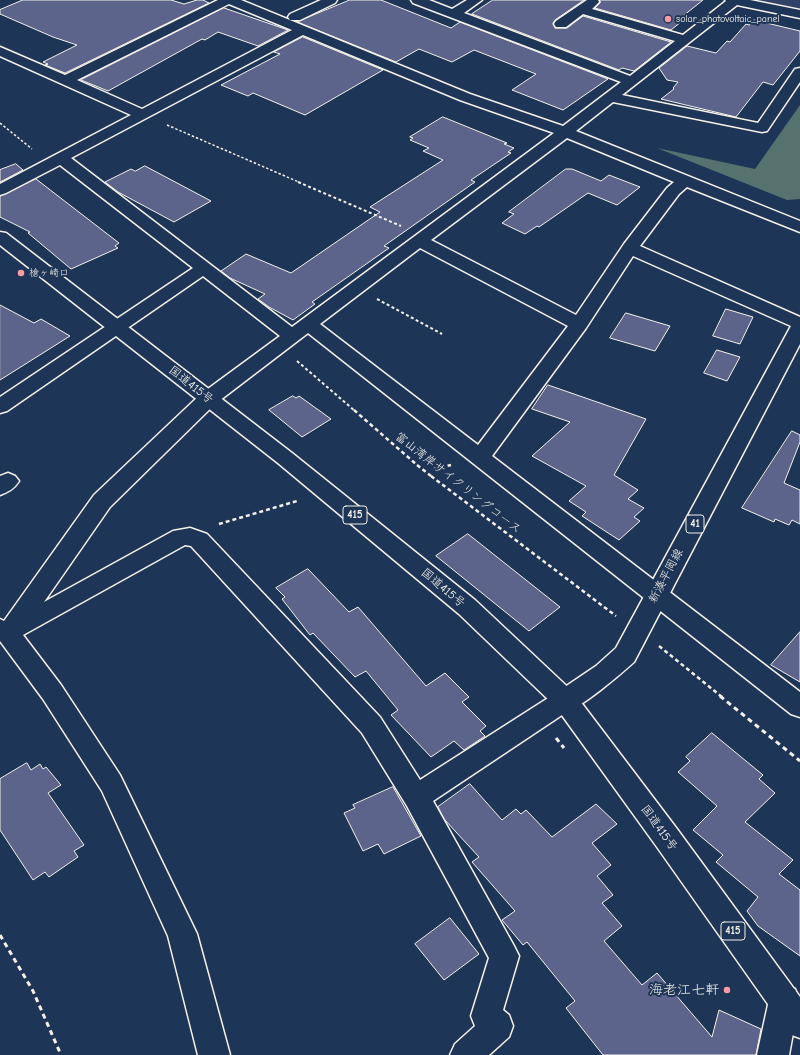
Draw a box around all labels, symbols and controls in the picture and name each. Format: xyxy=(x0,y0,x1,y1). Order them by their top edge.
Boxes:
place label: solar_photovoltaic_panel xyxy=(676,13,780,25)
marker: solar_photovoltaic_panel xyxy=(663,14,673,24)
place label: 槍ヶ崎口 xyxy=(29,267,69,279)
marker: 槍ヶ崎口 xyxy=(16,268,26,278)
street label: 国道415号 xyxy=(166,363,216,407)
street label: 富山湾岸サイクリングコース xyxy=(392,429,524,537)
road number: 415 xyxy=(343,506,367,524)
road number: 41 xyxy=(686,515,704,533)
street label: 新湊平岡線 xyxy=(646,546,686,606)
street label: 国道415号 xyxy=(418,565,468,611)
street label: 国道415号 xyxy=(638,802,680,854)
road number: 415 xyxy=(721,922,745,940)
place label: 海老江七軒 xyxy=(649,982,719,998)
marker: 海老江七軒 xyxy=(722,985,732,995)

